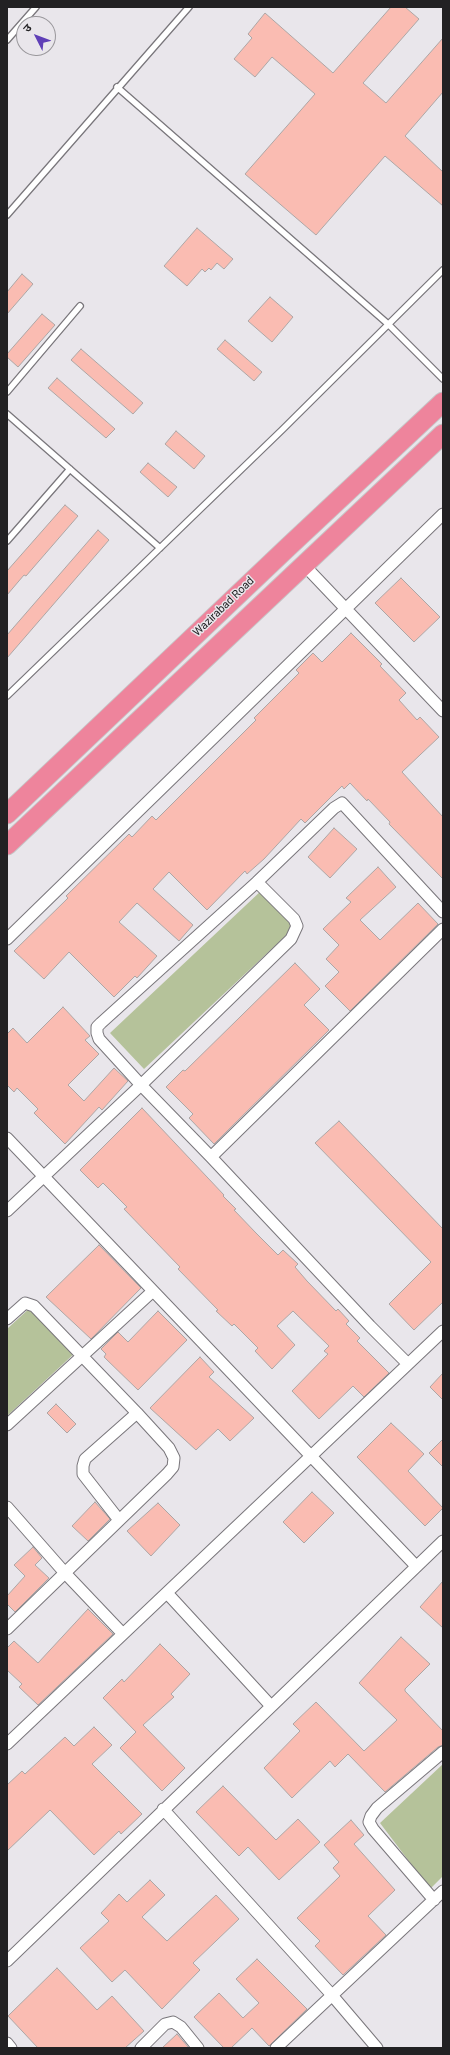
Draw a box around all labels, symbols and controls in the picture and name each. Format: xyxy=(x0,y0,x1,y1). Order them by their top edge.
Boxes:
north arrow xyxy=(16,16,56,56)
text: उ xyxy=(20,22,34,35)
street label: Wazirabad Road xyxy=(191,575,257,639)

